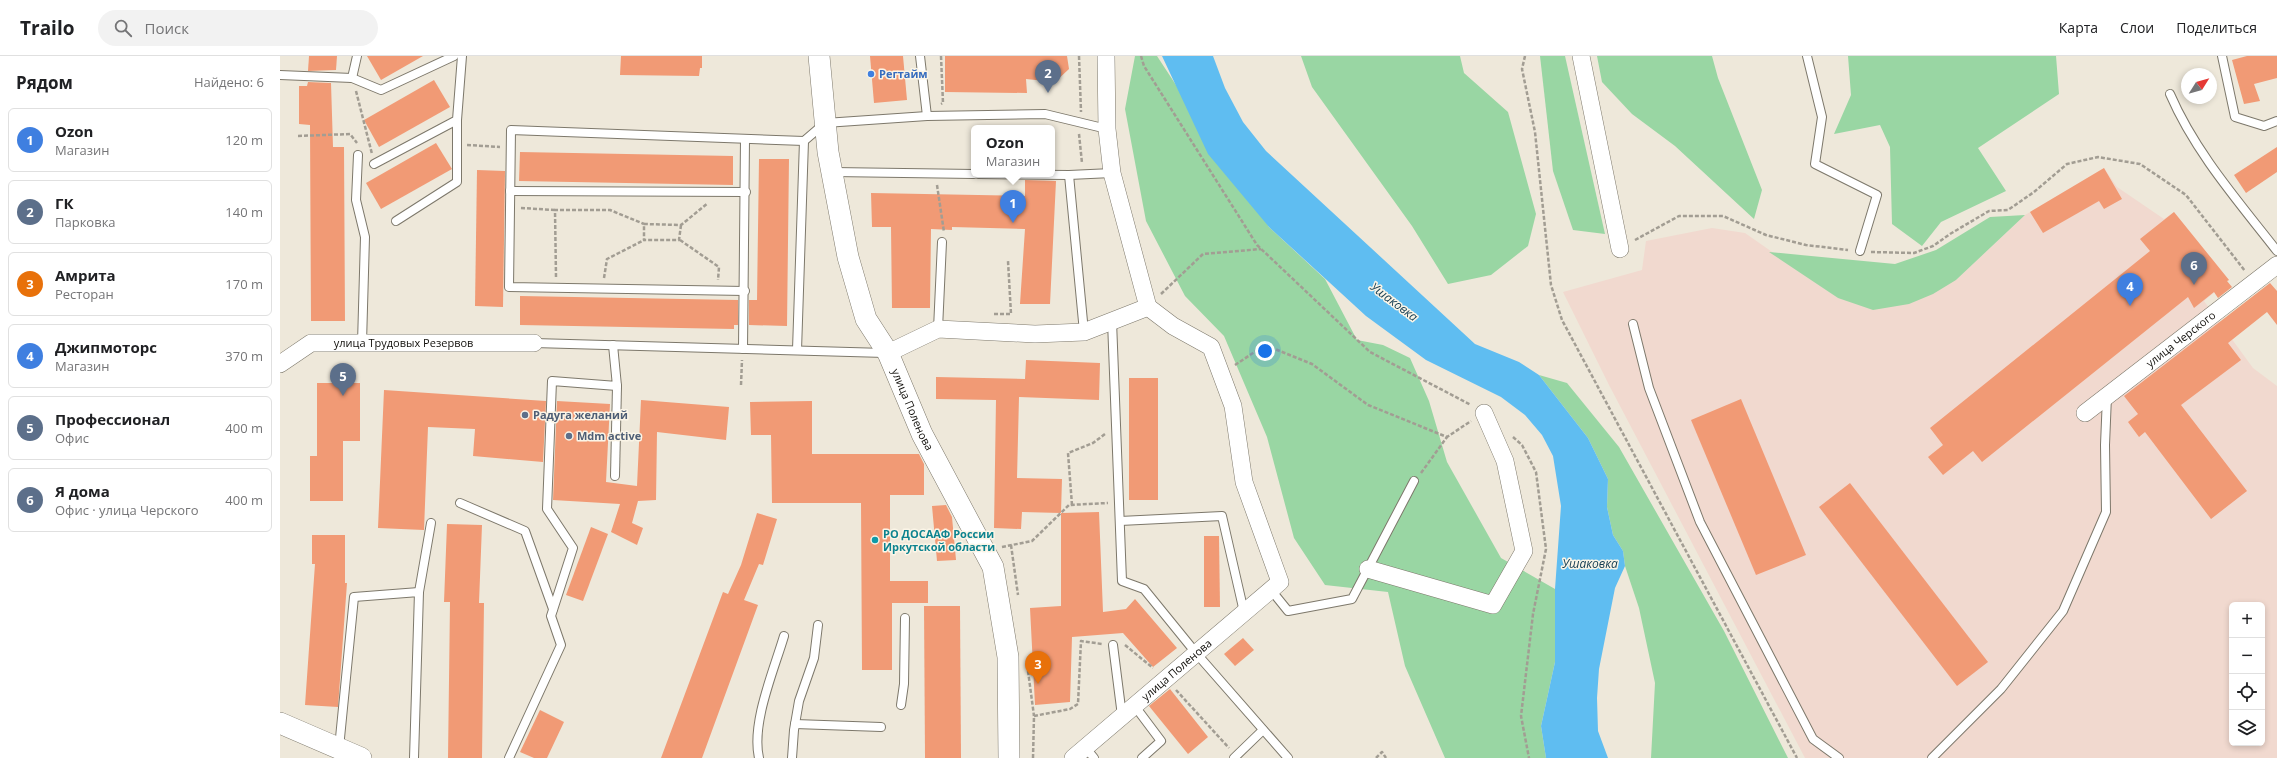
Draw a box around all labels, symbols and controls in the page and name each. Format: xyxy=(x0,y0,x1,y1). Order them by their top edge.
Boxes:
search box xyxy=(98,10,378,46)
text: Trailo xyxy=(20,15,74,41)
icon: search xyxy=(112,17,134,39)
text: Поиск xyxy=(144,18,189,38)
text: Карта xyxy=(2059,18,2098,37)
text: Слои xyxy=(2120,18,2154,37)
text: Поделиться xyxy=(2176,18,2257,37)
pin: 2 xyxy=(1035,60,1061,93)
place label: Регтайм xyxy=(879,66,928,81)
north arrow xyxy=(2181,68,2217,104)
marker: Регтайм xyxy=(866,69,876,79)
text: Рядом xyxy=(16,71,73,94)
text: Найдено: 6 xyxy=(194,73,264,91)
text: Ozon xyxy=(55,121,93,141)
popup xyxy=(971,125,1055,177)
text: 1 xyxy=(26,131,34,149)
text: 120 m xyxy=(225,131,263,149)
text: Ozon xyxy=(986,132,1024,152)
text: Магазин xyxy=(55,141,110,159)
text: Магазин xyxy=(986,152,1040,170)
pin: 1 xyxy=(1000,190,1026,223)
text: ГК xyxy=(55,193,74,213)
text: 2 xyxy=(26,203,34,221)
text: 140 m xyxy=(225,203,263,221)
text: Парковка xyxy=(55,213,116,231)
pin: 6 xyxy=(2181,252,2207,285)
text: Амрита xyxy=(55,265,116,285)
pin: 4 xyxy=(2117,273,2143,306)
text: 3 xyxy=(26,275,34,293)
text: 170 m xyxy=(225,275,263,293)
water label: Ушаковка xyxy=(1366,277,1422,325)
text: Ресторан xyxy=(55,285,114,303)
street label: улица Черского xyxy=(2143,307,2219,370)
street label: улица Трудовых Резервов xyxy=(334,335,473,350)
text: Джипмоторс xyxy=(55,337,157,357)
your location xyxy=(1255,341,1275,361)
text: 4 xyxy=(26,347,34,365)
text: 370 m xyxy=(225,347,263,365)
text: Магазин xyxy=(55,357,110,375)
pin: 5 xyxy=(330,363,356,396)
street label: улица Поленова xyxy=(888,366,937,453)
place label: Радуга желаний xyxy=(533,407,628,422)
text: Профессионал xyxy=(55,409,170,429)
marker: Радуга желаний xyxy=(520,410,530,420)
text: 5 xyxy=(26,419,34,437)
text: 400 m xyxy=(225,419,263,437)
place label: Mdm active xyxy=(577,428,642,443)
text: Офис xyxy=(55,429,89,447)
marker: Mdm active xyxy=(564,431,574,441)
text: Я дома xyxy=(55,481,110,501)
text: 6 xyxy=(26,491,34,509)
text: 400 m xyxy=(225,491,263,509)
text: Офис · улица Черского xyxy=(55,501,198,519)
place label: РО ДОСААФ России Иркутской области xyxy=(883,526,995,554)
marker: РО ДОСААФ России Иркутской области xyxy=(870,535,880,545)
water label: Ушаковка xyxy=(1561,555,1618,572)
map controls xyxy=(2229,602,2265,746)
button: + xyxy=(2229,602,2265,638)
street label: улица Поленова xyxy=(1138,635,1215,704)
button: − xyxy=(2229,638,2265,674)
pin: 3 xyxy=(1025,651,1051,684)
button: locate xyxy=(2229,674,2265,710)
button: layers xyxy=(2229,710,2265,746)

